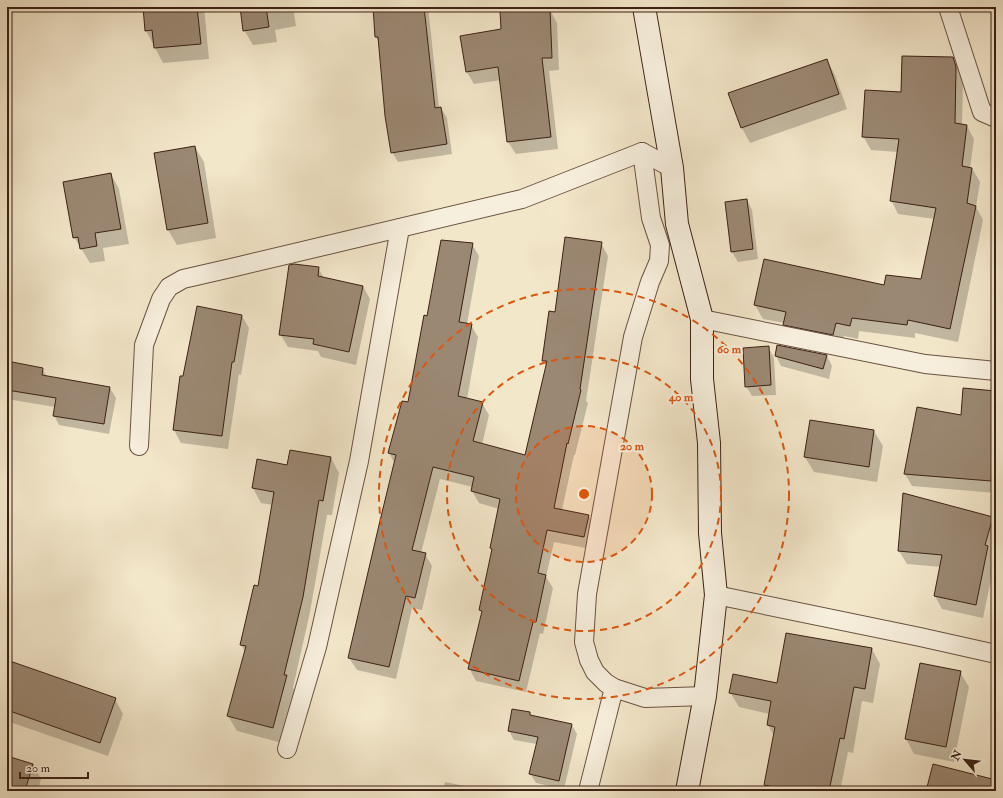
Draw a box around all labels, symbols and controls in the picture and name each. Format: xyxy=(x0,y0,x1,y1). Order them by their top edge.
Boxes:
text: 60 m xyxy=(717,342,742,357)
text: 40 m xyxy=(668,390,694,405)
text: 20 m xyxy=(620,439,645,454)
centre of rings xyxy=(577,487,591,501)
north arrow xyxy=(945,740,985,780)
text: N xyxy=(948,747,965,764)
scale bar xyxy=(20,754,88,780)
text: 20 m xyxy=(26,761,51,776)

